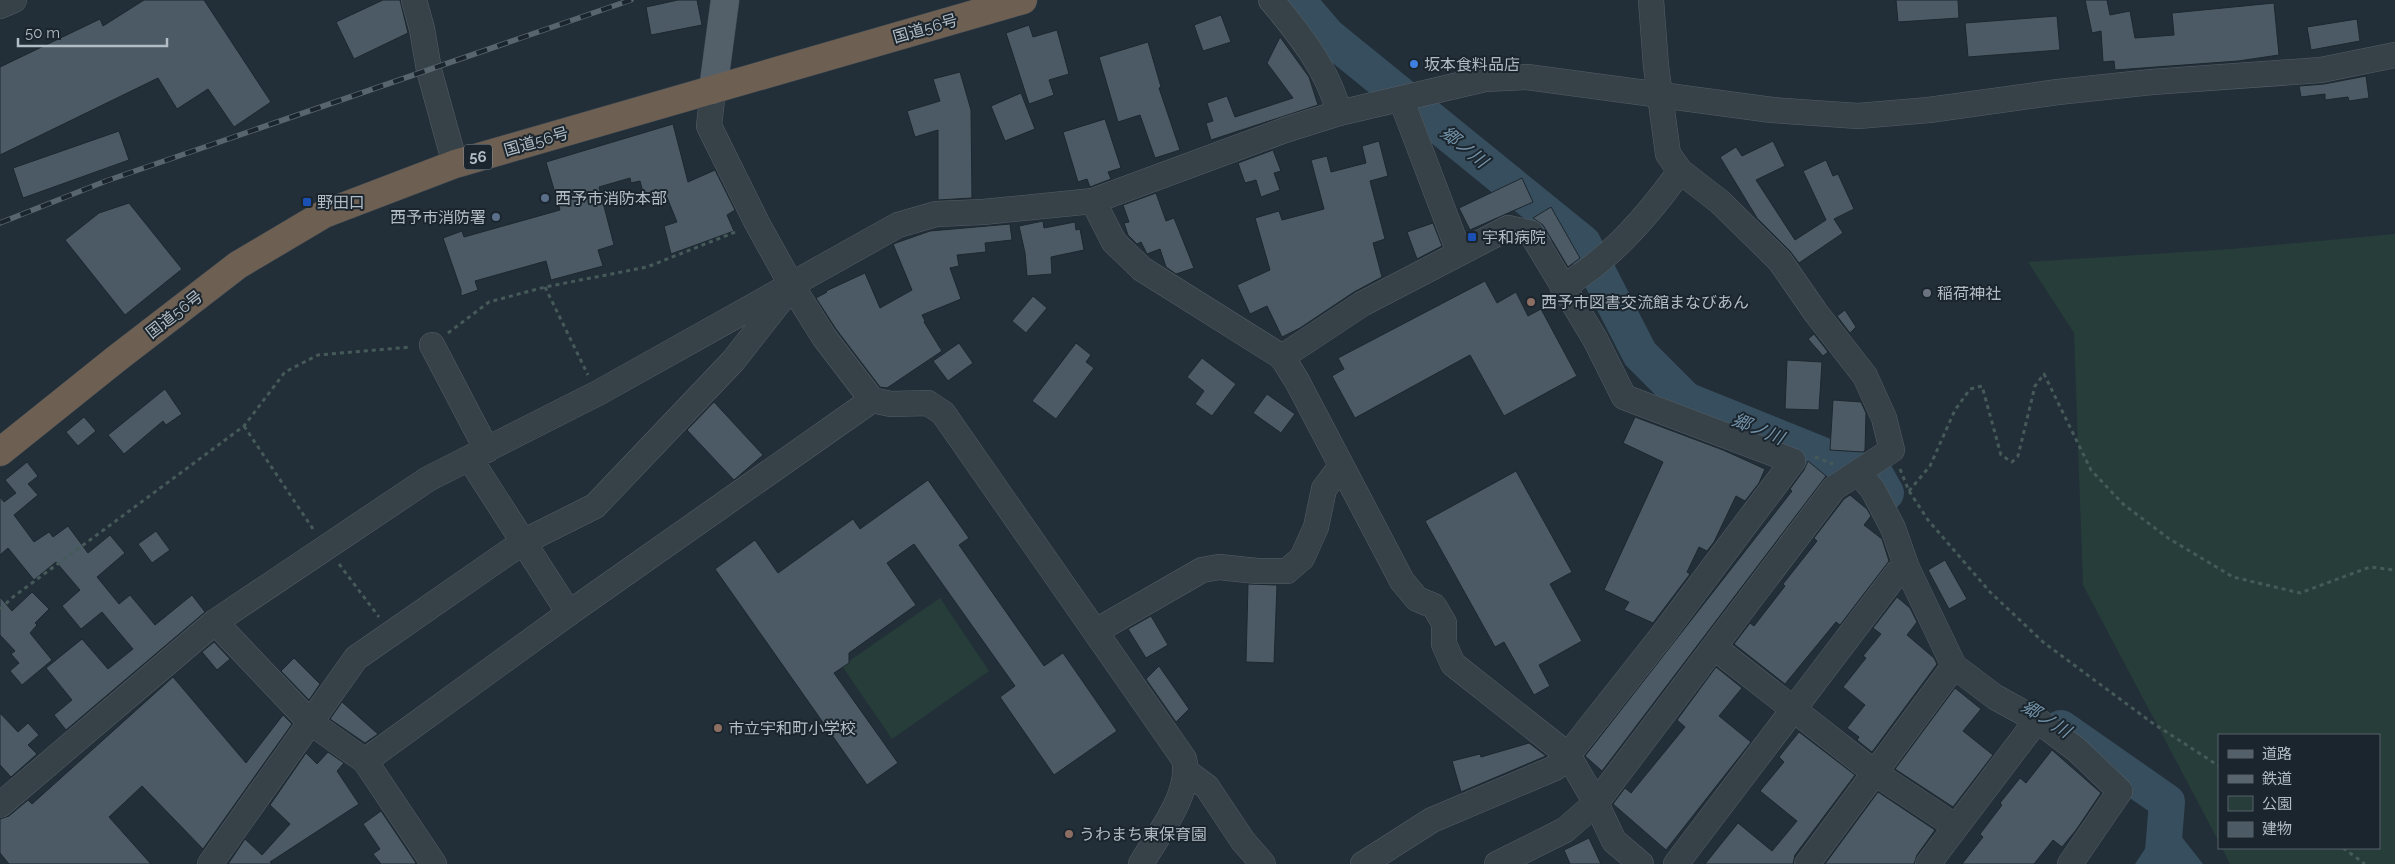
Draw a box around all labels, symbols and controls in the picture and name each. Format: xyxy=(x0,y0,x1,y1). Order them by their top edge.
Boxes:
street label: 国道56号 xyxy=(891,10,960,47)
scale bar xyxy=(18,15,166,47)
text: 50 m xyxy=(25,24,60,42)
place label: 坂本食料品店 xyxy=(1424,55,1520,74)
marker: 坂本食料品店 xyxy=(1408,58,1420,70)
water label: 郷ノ川 xyxy=(1437,121,1493,173)
street label: 国道56号 xyxy=(502,123,571,160)
road number: 56 xyxy=(464,144,492,170)
place label: 西予市消防本部 xyxy=(555,189,667,208)
marker: 西予市消防本部 xyxy=(539,192,551,204)
place label: 野田口 xyxy=(317,193,365,212)
marker: 野田口 xyxy=(301,196,313,208)
place label: 西予市消防署 xyxy=(390,208,486,227)
marker: 西予市消防署 xyxy=(490,211,502,223)
place label: 宇和病院 xyxy=(1482,228,1546,247)
marker: 宇和病院 xyxy=(1466,231,1478,243)
place label: 稲荷神社 xyxy=(1937,284,2001,303)
street label: 国道56号 xyxy=(142,286,206,342)
marker: 稲荷神社 xyxy=(1921,287,1933,299)
place label: 西予市図書交流館まなびあん xyxy=(1541,293,1749,312)
marker: 西予市図書交流館まなびあん xyxy=(1525,296,1537,308)
water label: 郷ノ川 xyxy=(1729,409,1789,449)
water label: 郷ノ川 xyxy=(2018,695,2076,743)
place label: 市立宇和町小学校 xyxy=(728,719,856,738)
marker: 市立宇和町小学校 xyxy=(712,722,724,734)
legend xyxy=(2218,734,2380,849)
text: 道路 xyxy=(2262,745,2292,763)
text: 鉄道 xyxy=(2262,770,2292,788)
text: 公園 xyxy=(2262,795,2292,813)
text: 建物 xyxy=(2262,820,2292,838)
place label: うわまち東保育園 xyxy=(1079,825,1207,844)
marker: うわまち東保育園 xyxy=(1063,828,1075,840)

